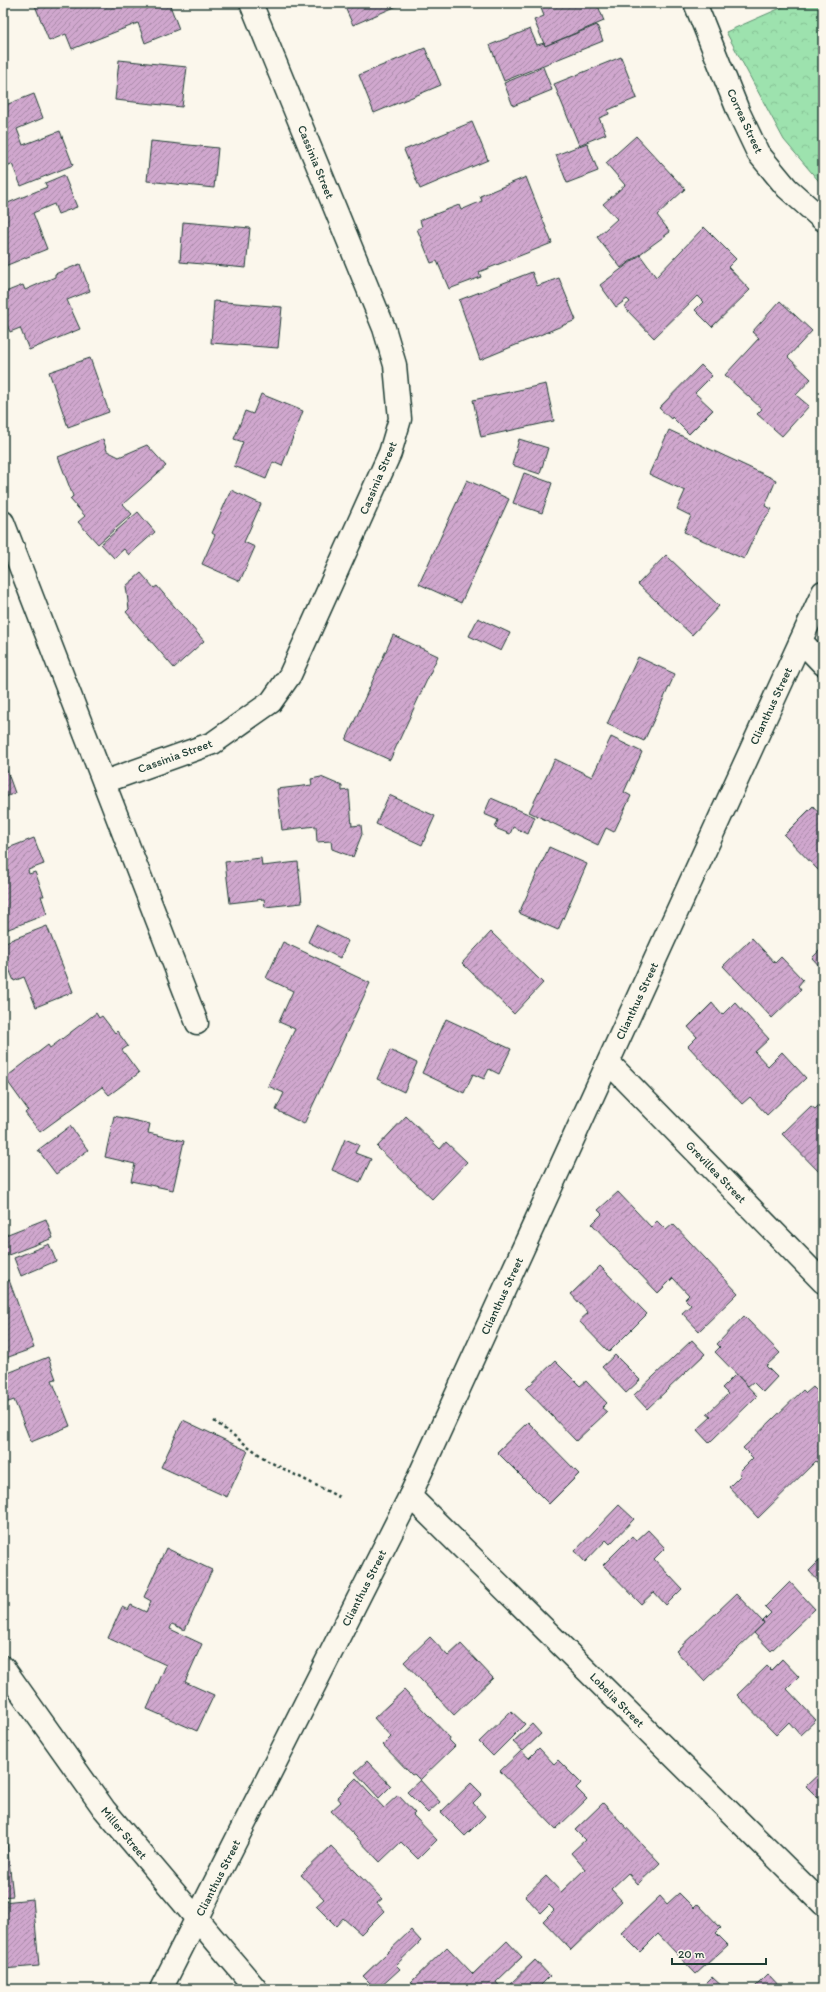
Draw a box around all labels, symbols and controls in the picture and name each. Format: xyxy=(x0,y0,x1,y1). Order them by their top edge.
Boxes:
street label: Correa Street xyxy=(724,86,766,156)
street label: Cassinia Street xyxy=(295,123,337,201)
street label: Cassinia Street xyxy=(356,439,400,517)
street label: Clianthus Street xyxy=(747,664,795,747)
street label: Cassinia Street xyxy=(136,736,215,776)
street label: Clianthus Street xyxy=(613,959,661,1042)
street label: Grevillea Street xyxy=(683,1138,749,1206)
street label: Clianthus Street xyxy=(478,1254,526,1337)
street label: Clianthus Street xyxy=(339,1547,390,1629)
street label: Lobelia Street xyxy=(587,1670,648,1731)
street label: Miller Street xyxy=(98,1804,150,1862)
street label: Clianthus Street xyxy=(193,1837,244,1919)
scale bar xyxy=(672,1940,766,1966)
text: 20 m xyxy=(678,1947,705,1961)

